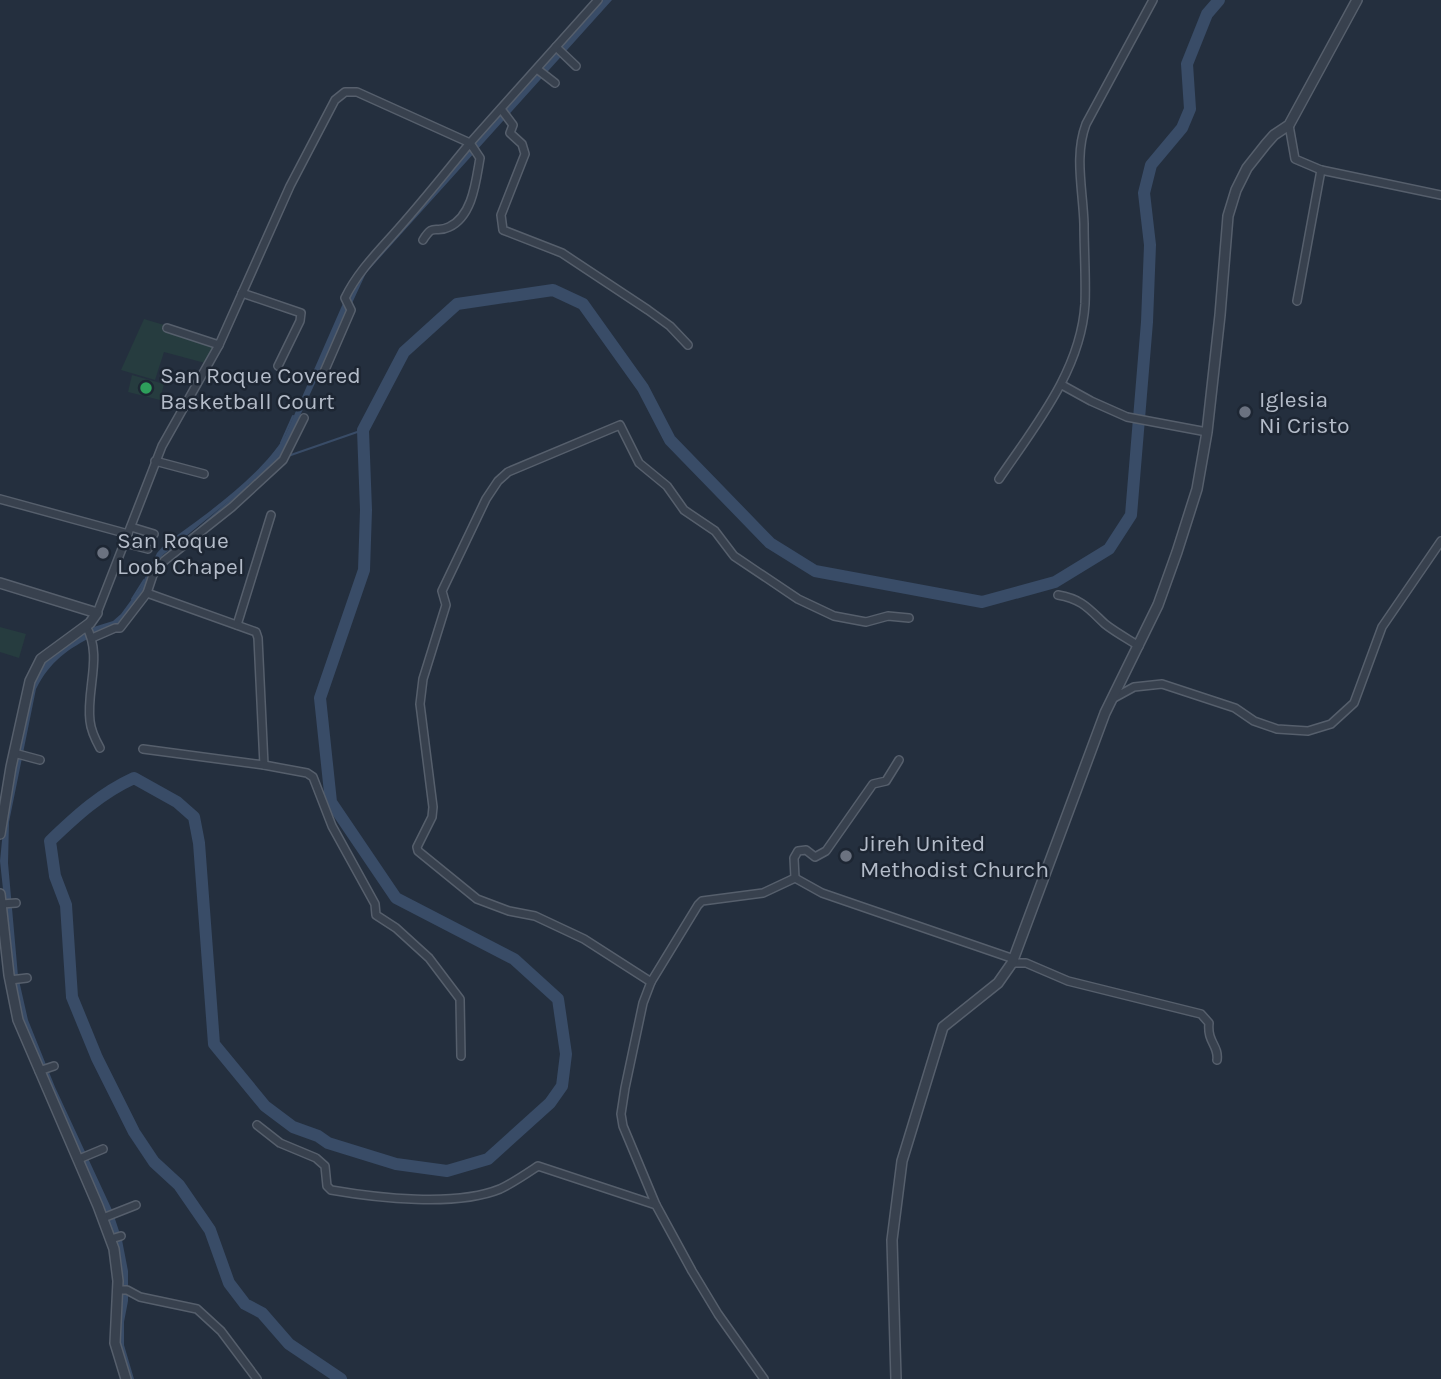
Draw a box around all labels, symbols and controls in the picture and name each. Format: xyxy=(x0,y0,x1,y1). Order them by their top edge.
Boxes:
place label: San Roque Covered Basketball Court xyxy=(160,362,361,415)
marker: San Roque Covered Basketball Court xyxy=(138,380,154,396)
place label: Iglesia Ni Cristo xyxy=(1259,386,1350,439)
marker: Iglesia Ni Cristo xyxy=(1237,404,1253,420)
place label: San Roque Loob Chapel xyxy=(117,527,244,580)
marker: San Roque Loob Chapel xyxy=(95,545,111,561)
place label: Jireh United Methodist Church xyxy=(860,830,1049,883)
marker: Jireh United Methodist Church xyxy=(838,848,854,864)

